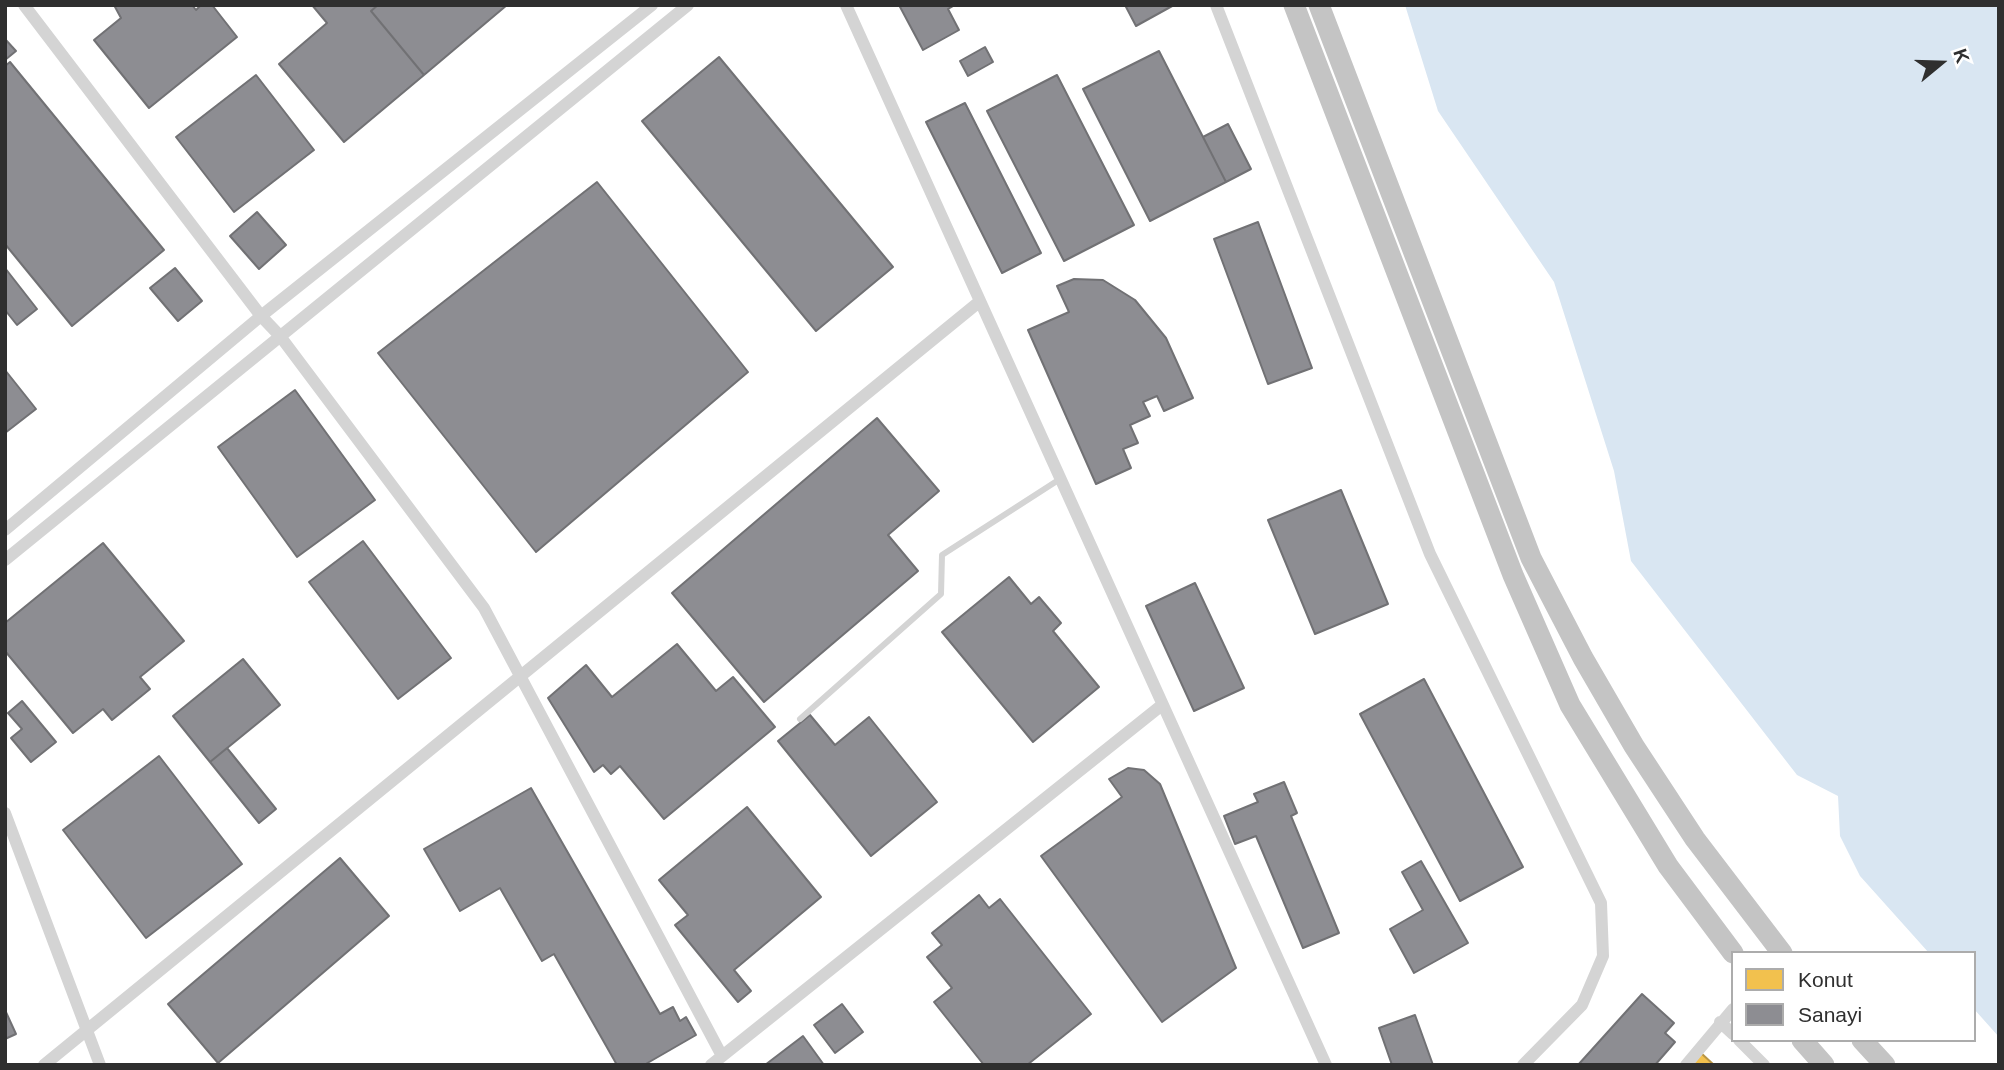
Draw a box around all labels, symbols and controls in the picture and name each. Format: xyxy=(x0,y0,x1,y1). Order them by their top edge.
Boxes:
north arrow xyxy=(1906,28,1976,98)
text: K xyxy=(1949,46,1973,66)
legend xyxy=(1731,951,1976,1042)
text: Konut xyxy=(1798,968,1853,991)
text: Sanayi xyxy=(1798,1003,1862,1026)

